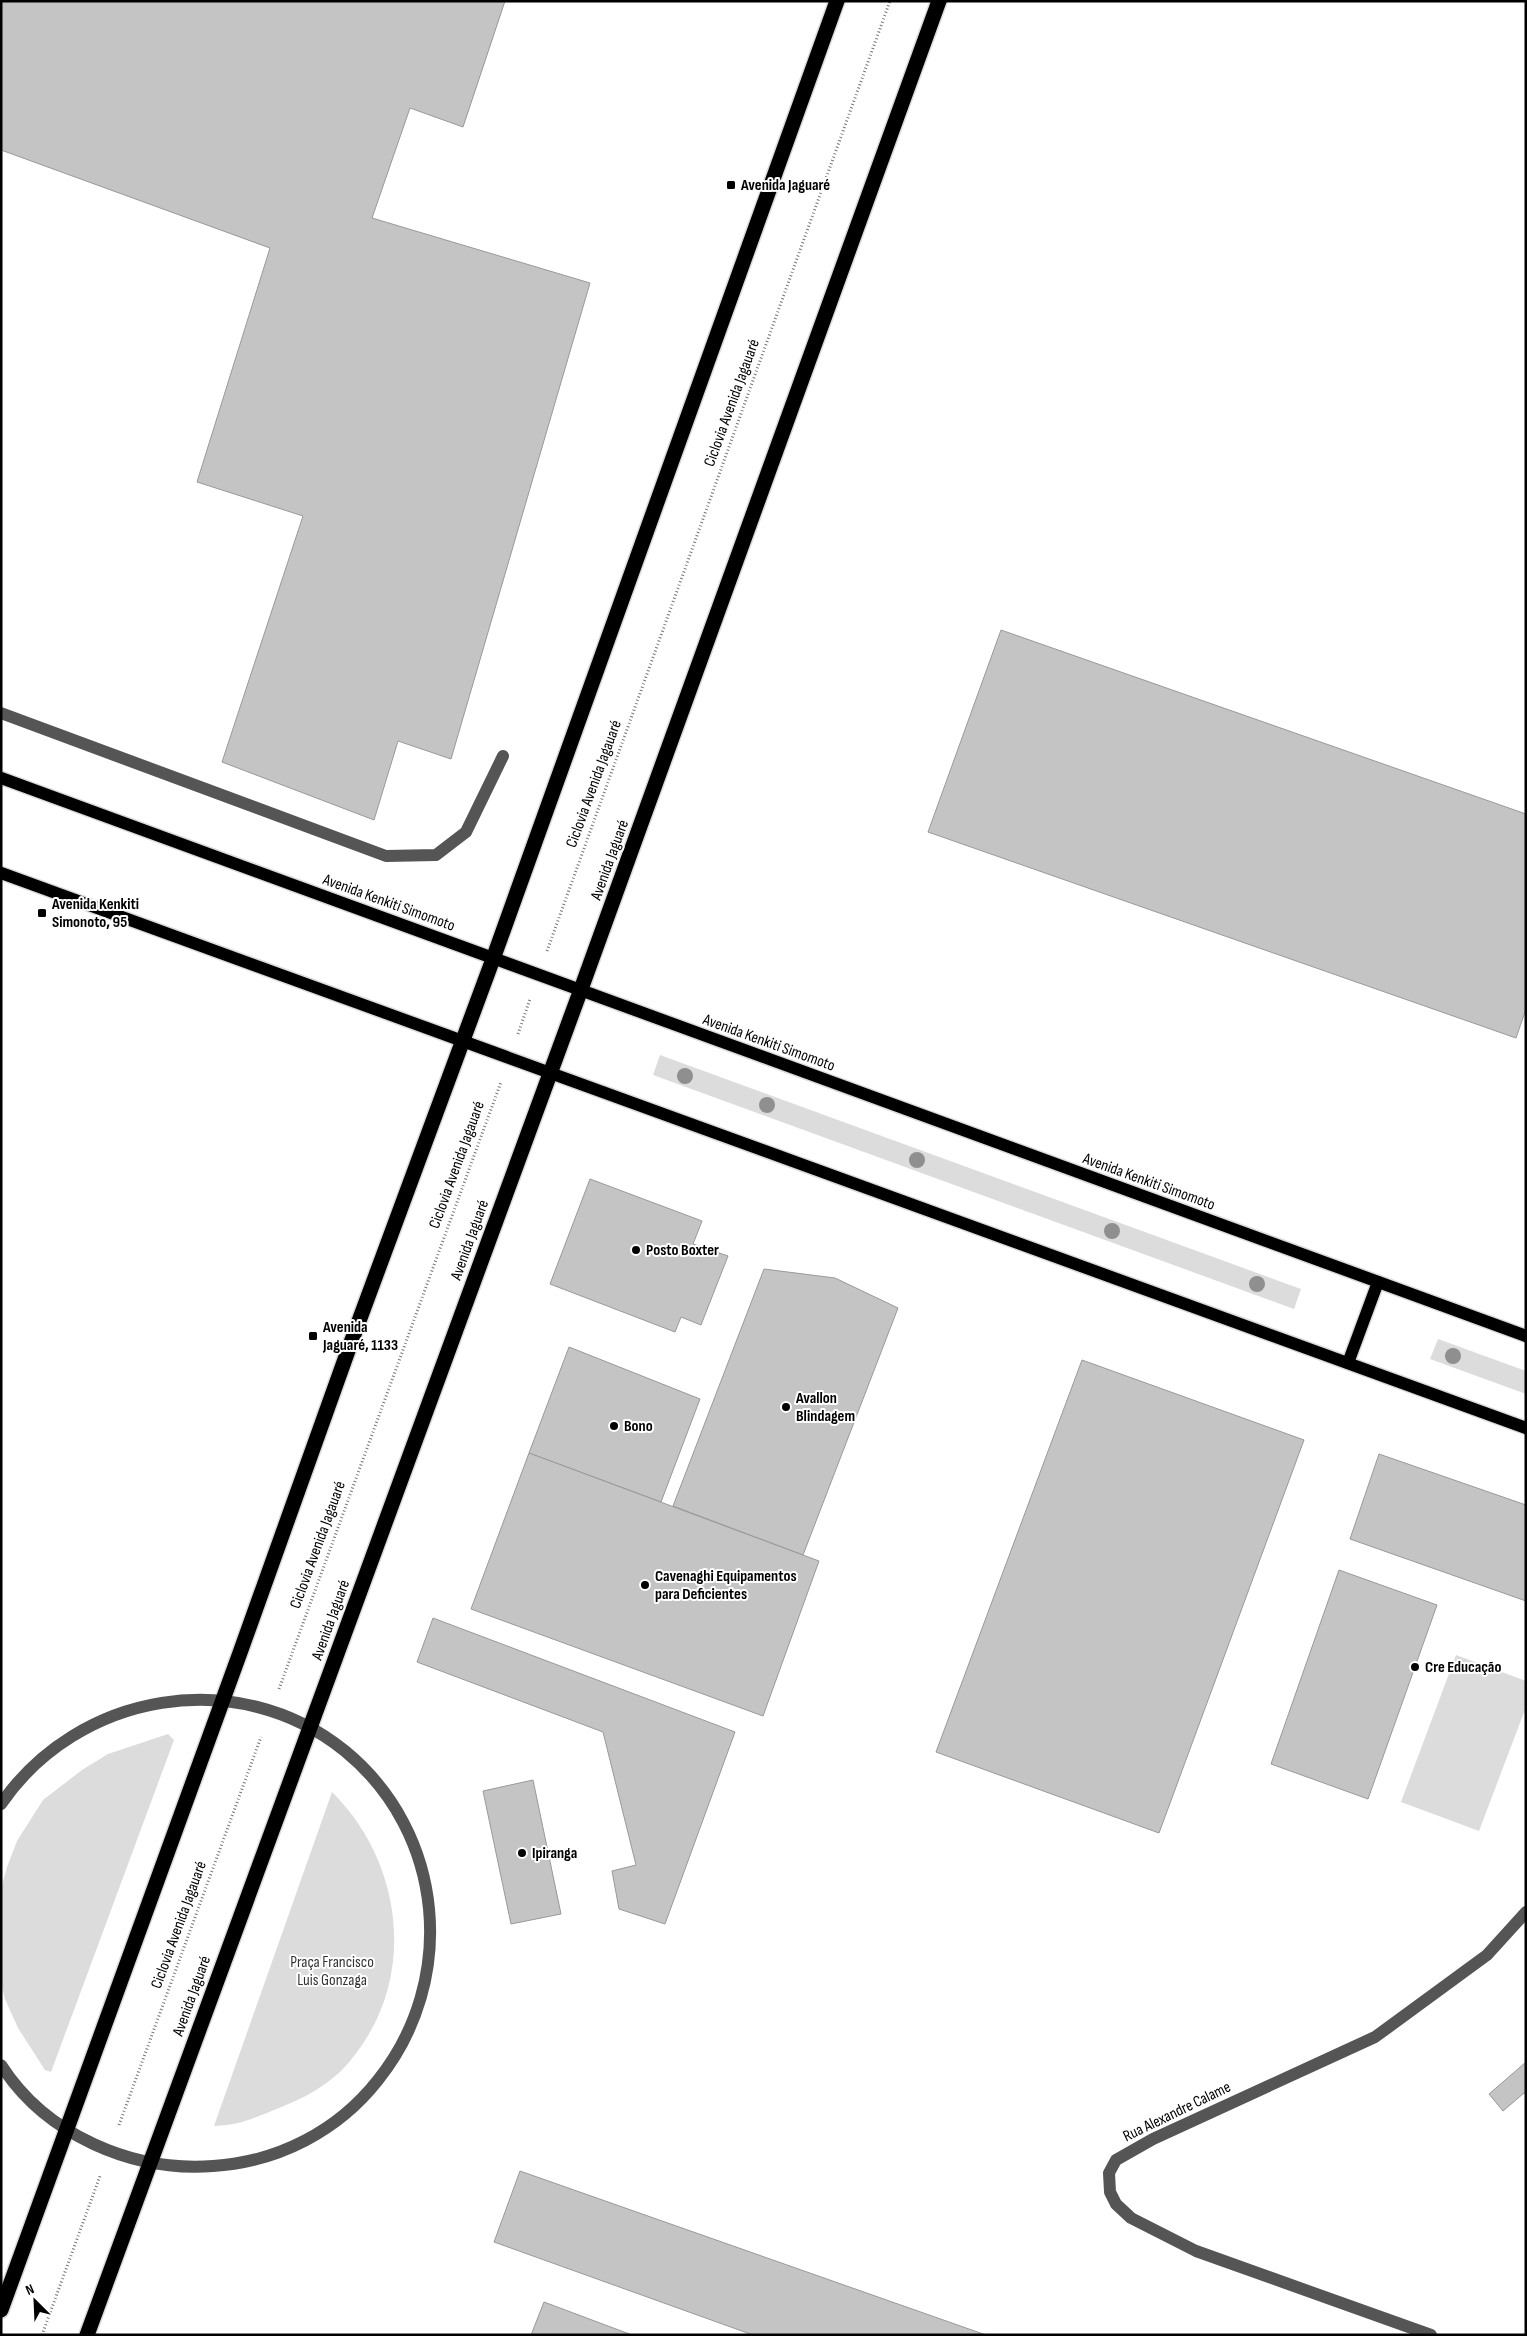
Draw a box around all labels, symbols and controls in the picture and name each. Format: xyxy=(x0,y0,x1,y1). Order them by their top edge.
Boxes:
place label: Avenida Jaguaré xyxy=(740,176,830,195)
marker: Avenida Jaguaré xyxy=(725,179,737,191)
street label: Ciclovia Avenida Jagauaré xyxy=(700,337,764,469)
street label: Ciclovia Avenida Jagauaré xyxy=(562,718,626,850)
street label: Avenida Jaguaré xyxy=(586,817,633,904)
street label: Avenida Kenkiti Simomoto xyxy=(319,870,458,936)
place label: Avenida Kenkiti Simonoto, 95 xyxy=(51,895,139,932)
marker: Avenida Kenkiti Simonoto, 95 xyxy=(36,907,48,919)
street label: Avenida Kenkiti Simomoto xyxy=(699,1010,838,1076)
street label: Ciclovia Avenida Jagauaré xyxy=(425,1099,489,1231)
street label: Avenida Kenkiti Simomoto xyxy=(1079,1149,1218,1215)
street label: Avenida Jaguaré xyxy=(446,1197,493,1284)
place label: Posto Boxter xyxy=(646,1241,719,1260)
marker: Posto Boxter xyxy=(630,1244,642,1256)
place label: Avenida Jaguaré, 1133 xyxy=(322,1318,398,1355)
marker: Avenida Jaguaré, 1133 xyxy=(307,1330,319,1342)
place label: Avallon Blindagem xyxy=(795,1389,855,1426)
marker: Avallon Blindagem xyxy=(780,1401,792,1413)
place label: Bono xyxy=(624,1417,653,1436)
marker: Bono xyxy=(608,1420,620,1432)
street label: Ciclovia Avenida Jagauaré xyxy=(286,1479,350,1611)
place label: Cavenaghi Equipamentos para Deficientes xyxy=(655,1567,797,1604)
street label: Avenida Jaguaré xyxy=(307,1577,354,1664)
marker: Cavenaghi Equipamentos para Deficientes xyxy=(639,1579,651,1591)
place label: Cre Educação xyxy=(1425,1658,1501,1677)
marker: Cre Educação xyxy=(1409,1661,1421,1673)
place label: Ipiranga xyxy=(532,1844,577,1863)
marker: Ipiranga xyxy=(516,1847,528,1859)
street label: Ciclovia Avenida Jagauaré xyxy=(147,1859,211,1991)
street label: Avenida Jaguaré xyxy=(168,1953,215,2040)
park label: Praça Francisco Luis Gonzaga xyxy=(290,1953,374,1990)
street label: Rua Alexandre Calame xyxy=(1120,2078,1234,2146)
north arrow xyxy=(10,2276,60,2326)
text: N xyxy=(23,2280,37,2299)

